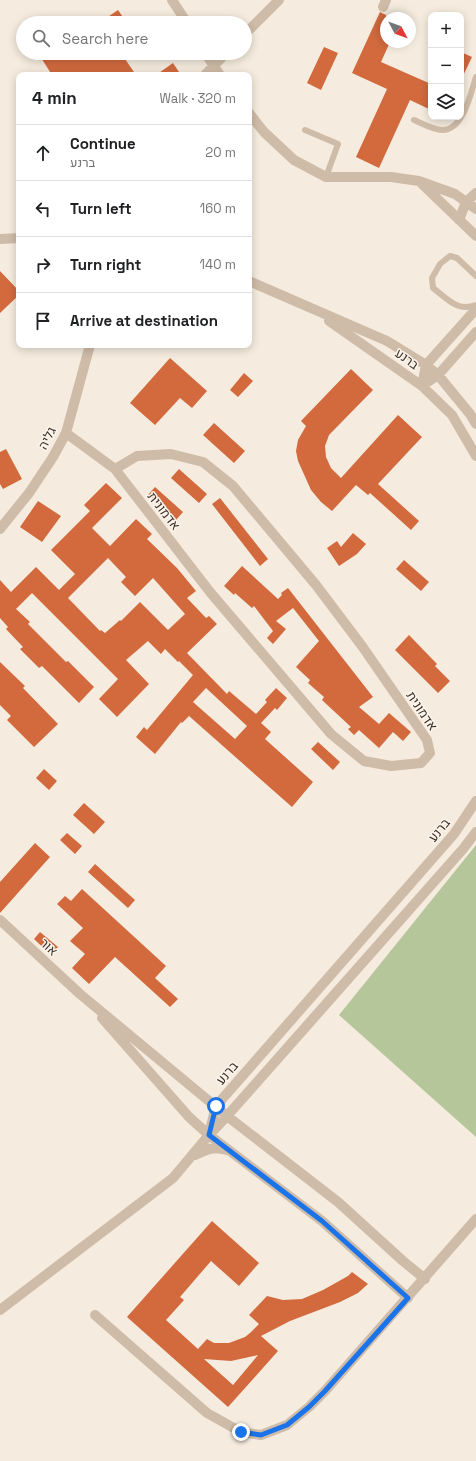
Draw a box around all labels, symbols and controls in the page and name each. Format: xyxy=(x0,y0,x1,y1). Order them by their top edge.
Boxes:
north arrow xyxy=(380,12,416,48)
map controls xyxy=(428,12,464,120)
button: + xyxy=(428,12,464,48)
search box xyxy=(16,16,252,60)
icon: search xyxy=(30,27,52,49)
text: Search here xyxy=(62,29,148,48)
button: − xyxy=(428,48,464,84)
button: layers xyxy=(428,84,464,120)
text: 4 min xyxy=(32,87,77,109)
text: Walk · 320 m xyxy=(159,90,236,107)
text: Continue xyxy=(70,134,136,153)
icon: ahead xyxy=(32,142,54,164)
text: 20 m xyxy=(205,144,236,161)
text: ברנע xyxy=(70,154,95,171)
icon: left xyxy=(32,198,54,220)
text: Turn left xyxy=(70,199,132,218)
text: 160 m xyxy=(200,200,236,217)
icon: right xyxy=(32,254,54,276)
text: Turn right xyxy=(70,255,141,274)
text: 140 m xyxy=(200,256,236,273)
icon: arrive xyxy=(32,310,54,332)
text: Arrive at destination xyxy=(70,311,218,330)
street label: ברנע xyxy=(392,345,422,373)
street label: גליה xyxy=(34,424,60,452)
street label: אדמונית xyxy=(144,488,184,534)
street label: אדמונית xyxy=(403,688,441,734)
street label: ברנע xyxy=(424,815,454,845)
street label: אור xyxy=(36,934,62,960)
street label: ברנע xyxy=(212,1058,242,1088)
route start xyxy=(207,1097,225,1115)
route end xyxy=(232,1423,250,1441)

